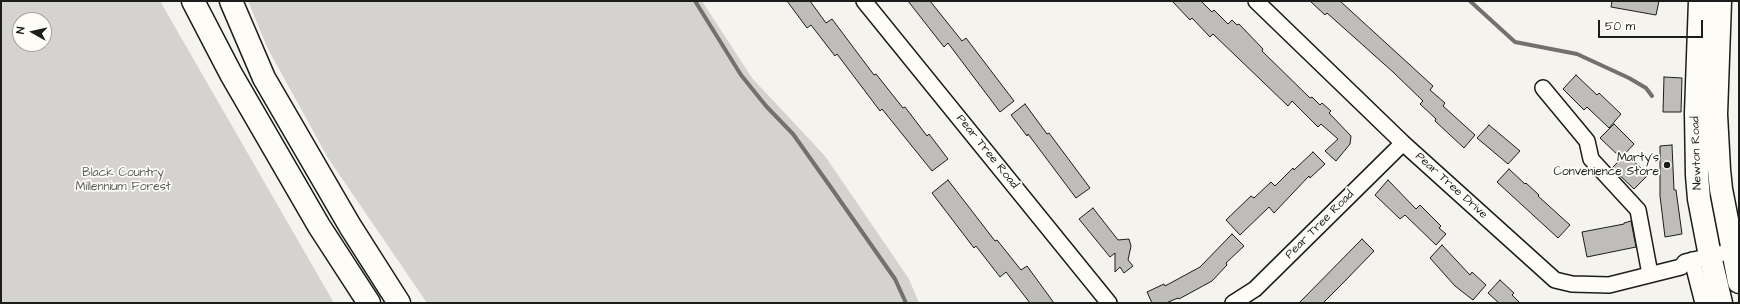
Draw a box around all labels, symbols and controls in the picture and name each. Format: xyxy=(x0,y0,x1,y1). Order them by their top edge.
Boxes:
north arrow xyxy=(12,12,52,52)
scale bar xyxy=(1600,12,1705,38)
text: 50 m xyxy=(1605,18,1635,35)
text: N xyxy=(13,26,29,35)
street label: Pear Tree Road xyxy=(953,112,1021,192)
street label: Newton Road xyxy=(1689,116,1705,190)
street label: Pear Tree Drive xyxy=(1412,150,1490,222)
place label: Marty's Convenience Store xyxy=(1553,151,1659,179)
marker: Marty's Convenience Store xyxy=(1662,160,1672,170)
park label: Black Country Millennium Forest xyxy=(75,166,171,194)
street label: Pear Tree Road xyxy=(1283,188,1357,262)

